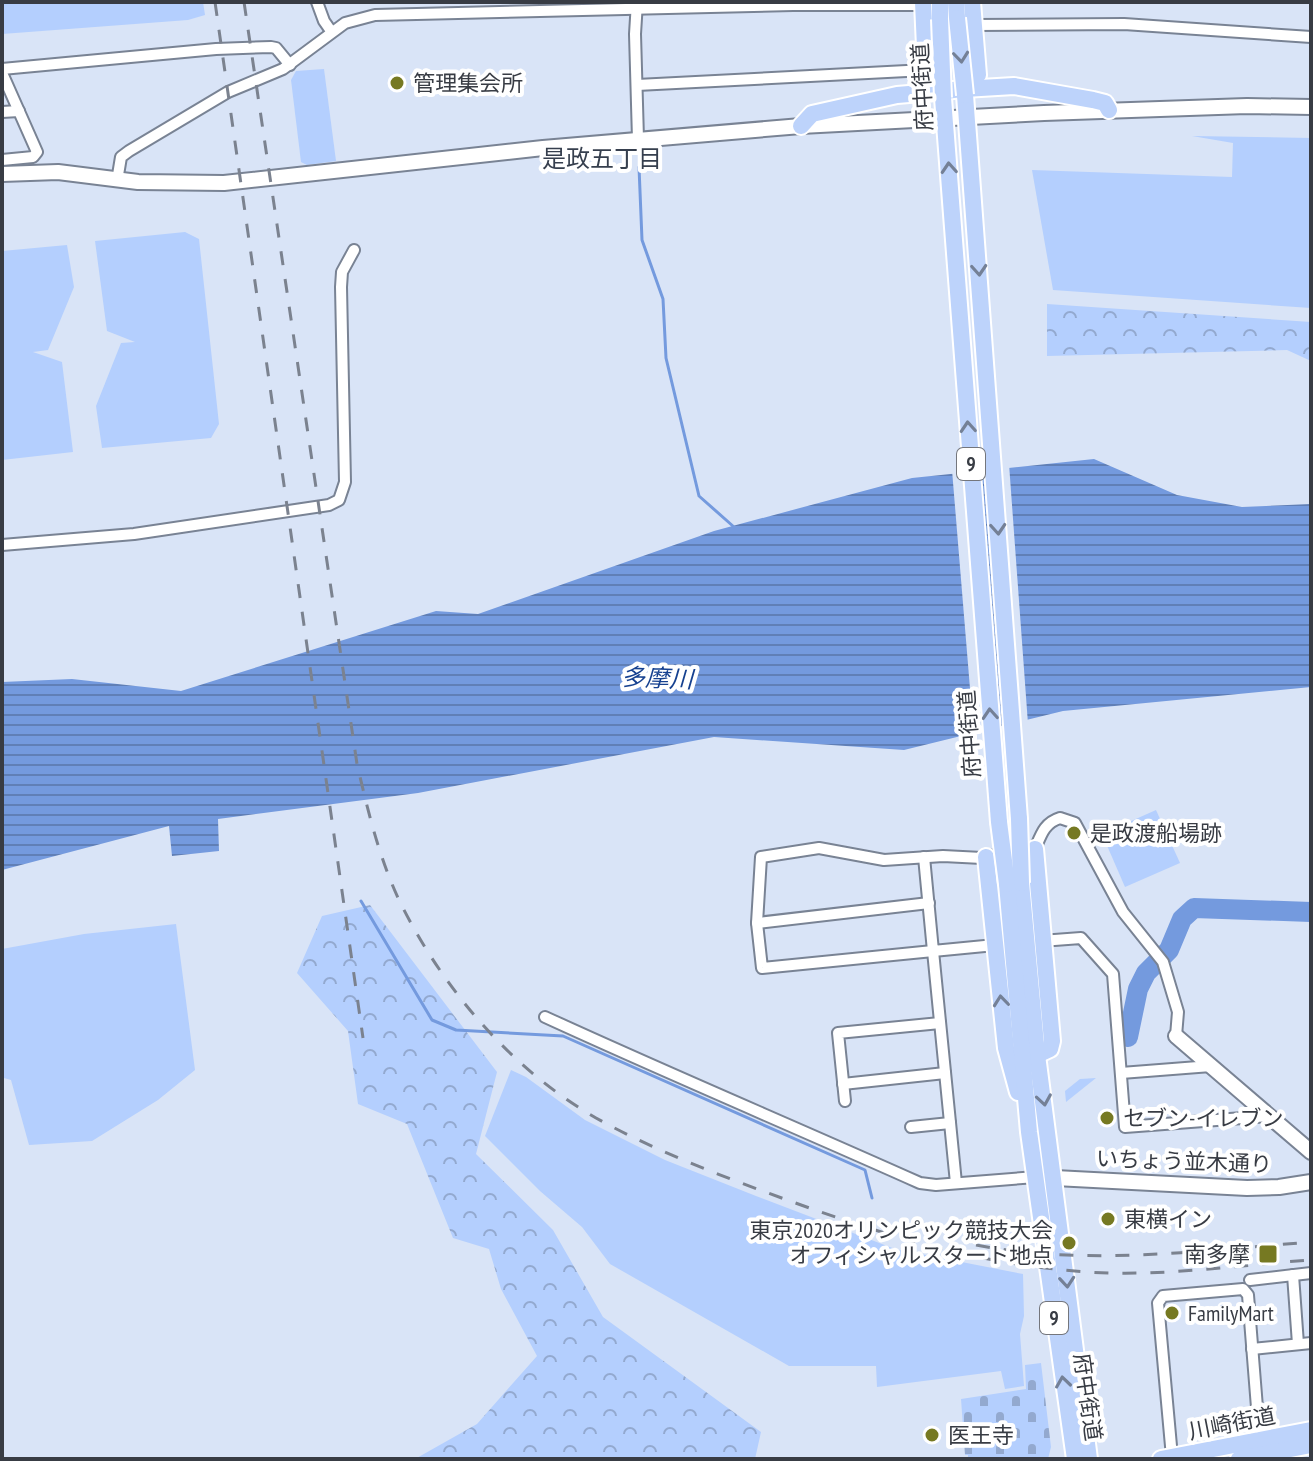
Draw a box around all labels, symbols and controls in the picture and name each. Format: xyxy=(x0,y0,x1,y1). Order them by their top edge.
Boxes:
street label: 府中街道 xyxy=(906,42,938,132)
one-way arrow xyxy=(953,51,970,64)
place label: 管理集会所 xyxy=(413,69,523,97)
marker: 管理集会所 xyxy=(388,74,406,92)
district label: 是政五丁目 xyxy=(542,143,662,174)
one-way arrow xyxy=(941,161,958,174)
one-way arrow xyxy=(970,264,987,277)
one-way arrow xyxy=(960,420,977,433)
road number: 9 xyxy=(957,448,985,480)
one-way arrow xyxy=(989,523,1006,536)
water label: 多摩川 xyxy=(620,661,697,695)
street label: 府中街道 xyxy=(952,689,986,779)
one-way arrow xyxy=(982,707,999,720)
place label: 是政渡船場跡 xyxy=(1090,819,1222,847)
marker: 是政渡船場跡 xyxy=(1065,824,1083,842)
one-way arrow xyxy=(992,994,1009,1007)
one-way arrow xyxy=(1035,1093,1052,1107)
place label: セブン-イレブン xyxy=(1123,1104,1283,1132)
marker: セブン-イレブン xyxy=(1098,1109,1116,1127)
street label: いちょう並木通り xyxy=(1096,1144,1272,1178)
place label: 東横イン xyxy=(1124,1205,1212,1233)
marker: 東横イン xyxy=(1099,1210,1117,1228)
place label: 東京2020オリンピック競技大会 オフィシャルスタート地点 xyxy=(749,1216,1053,1269)
marker: 東京2020オリンピック競技大会 オフィシャルスタート地点 xyxy=(1060,1234,1078,1252)
place label: 南多摩 xyxy=(1184,1240,1250,1268)
marker: 南多摩 xyxy=(1257,1243,1279,1265)
one-way arrow xyxy=(1058,1276,1075,1289)
place label: FamilyMart xyxy=(1188,1299,1274,1327)
road number: 9 xyxy=(1040,1302,1068,1334)
marker: FamilyMart xyxy=(1163,1304,1181,1322)
street label: 府中街道 xyxy=(1068,1351,1108,1443)
one-way arrow xyxy=(1055,1375,1072,1389)
street label: 川崎街道 xyxy=(1186,1401,1278,1445)
place label: 医王寺 xyxy=(948,1421,1014,1449)
marker: 医王寺 xyxy=(923,1426,941,1444)

